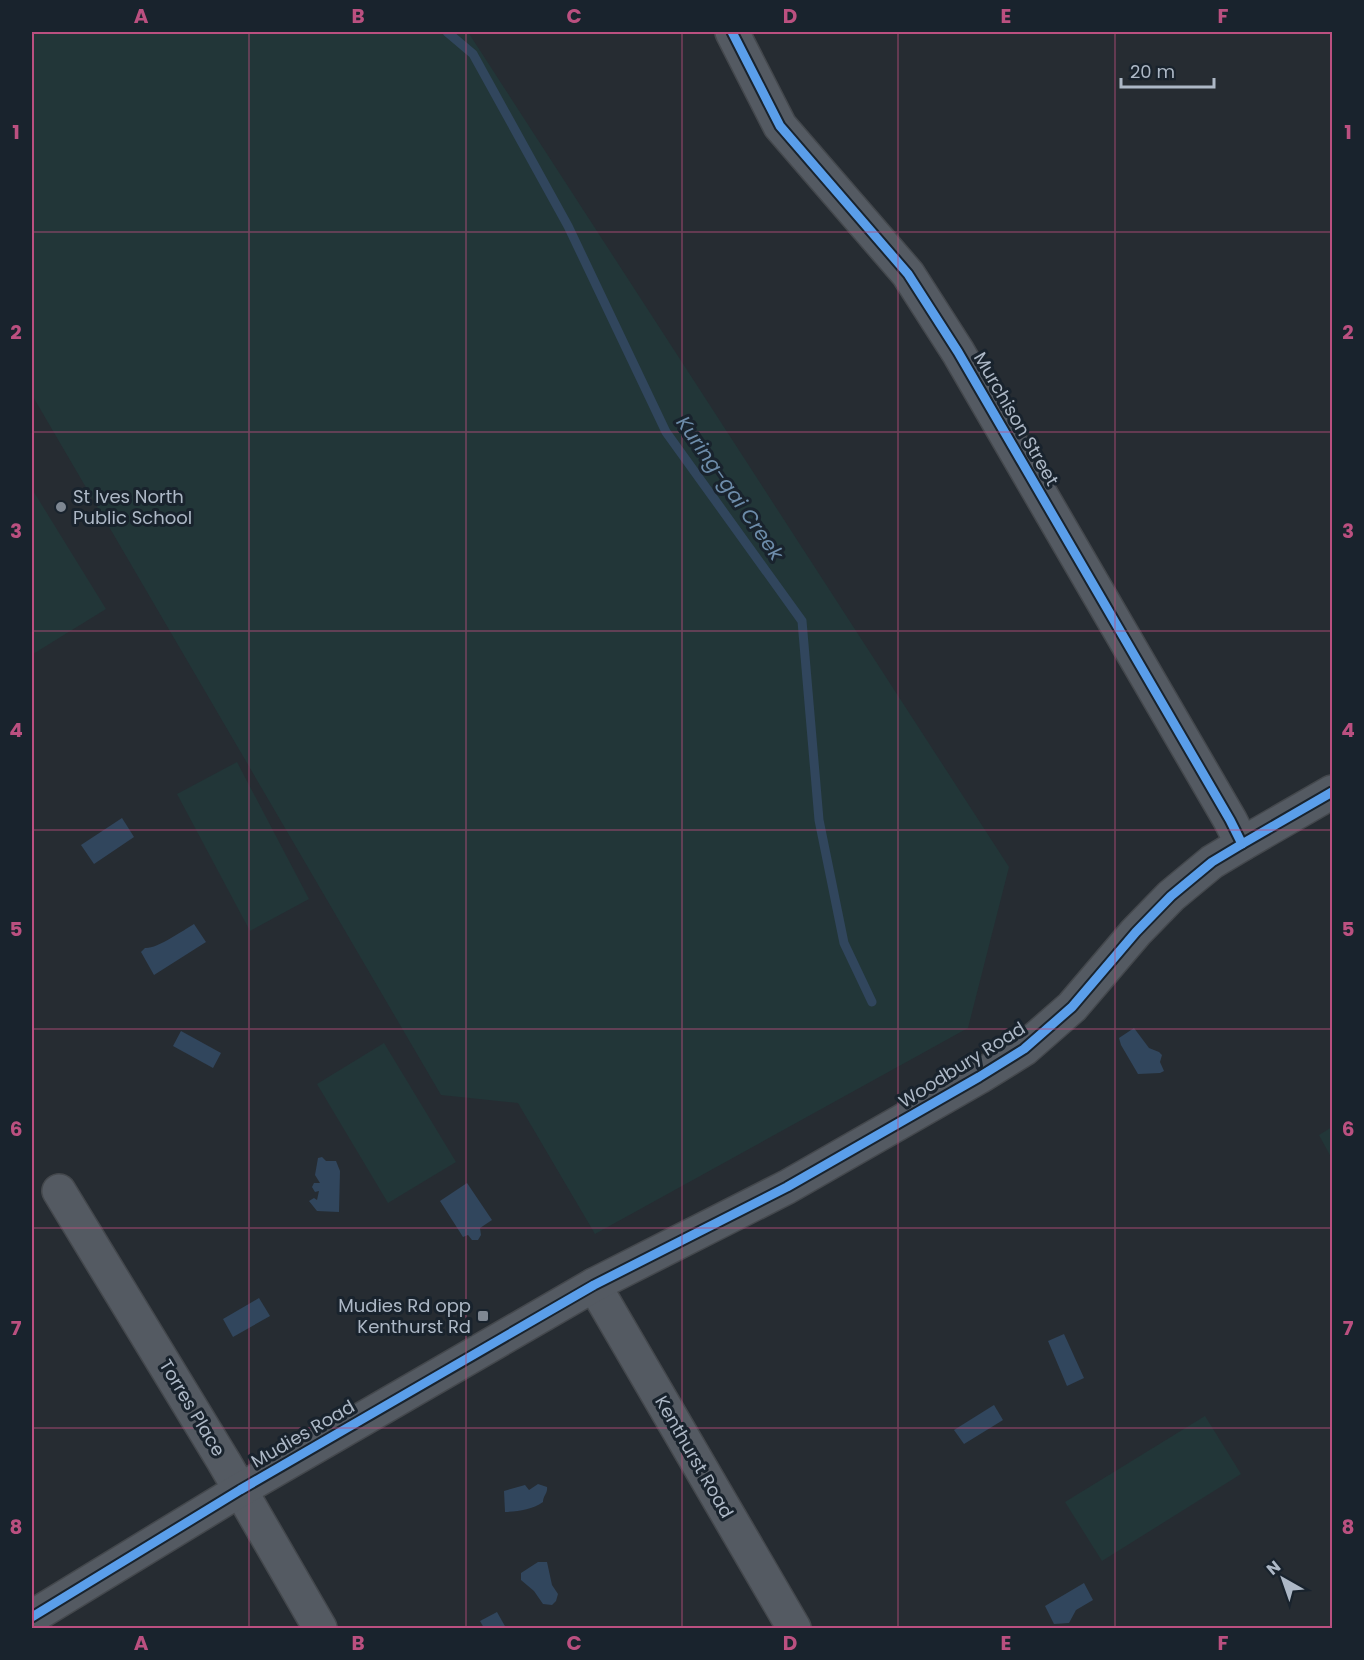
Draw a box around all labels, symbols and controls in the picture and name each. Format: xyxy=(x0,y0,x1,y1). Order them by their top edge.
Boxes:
text: A xyxy=(134,2,149,30)
text: B xyxy=(351,2,365,30)
text: C xyxy=(566,2,582,30)
text: D xyxy=(783,2,797,30)
text: E xyxy=(1001,2,1011,30)
text: F xyxy=(1218,2,1229,30)
scale bar xyxy=(1121,51,1214,89)
text: 20 m xyxy=(1130,59,1175,84)
text: 1 xyxy=(12,118,20,146)
text: 1 xyxy=(1344,118,1352,146)
text: 2 xyxy=(10,318,22,346)
text: 2 xyxy=(1342,318,1354,346)
street label: Murchison Street xyxy=(968,347,1065,490)
water label: Kuring-gai Creek xyxy=(670,410,791,567)
place label: St Ives North Public School xyxy=(73,484,192,530)
marker: St Ives North Public School xyxy=(54,500,68,514)
text: 3 xyxy=(10,517,22,545)
text: 3 xyxy=(1342,517,1354,545)
text: 4 xyxy=(9,716,23,744)
text: 4 xyxy=(1341,716,1355,744)
text: 5 xyxy=(10,915,23,943)
text: 5 xyxy=(1342,915,1355,943)
street label: Woodbury Road xyxy=(894,1016,1030,1114)
text: 6 xyxy=(10,1115,22,1143)
text: 6 xyxy=(1342,1115,1354,1143)
place label: Mudies Rd opp Kenthurst Rd xyxy=(338,1293,471,1339)
marker: Mudies Rd opp Kenthurst Rd xyxy=(476,1309,490,1323)
text: 7 xyxy=(11,1314,22,1342)
text: 7 xyxy=(1343,1314,1354,1342)
street label: Torres Place xyxy=(154,1355,231,1461)
street label: Kenthurst Road xyxy=(649,1391,740,1522)
street label: Mudies Road xyxy=(246,1394,359,1473)
text: 8 xyxy=(10,1513,22,1541)
text: 8 xyxy=(1342,1513,1354,1541)
north arrow xyxy=(1253,1549,1313,1609)
text: N xyxy=(1262,1555,1286,1581)
text: A xyxy=(134,1629,149,1657)
text: B xyxy=(351,1629,365,1657)
text: C xyxy=(566,1629,582,1657)
text: D xyxy=(783,1629,797,1657)
text: E xyxy=(1001,1629,1011,1657)
text: F xyxy=(1218,1629,1229,1657)

